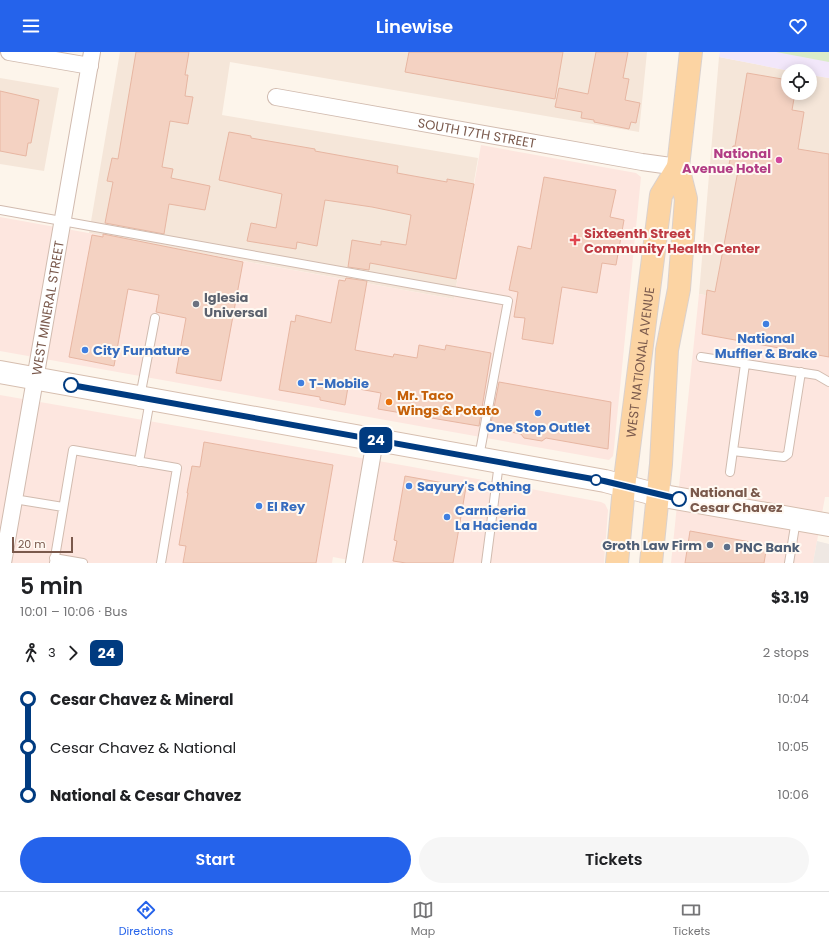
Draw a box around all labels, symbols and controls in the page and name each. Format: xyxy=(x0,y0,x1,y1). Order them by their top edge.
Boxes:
text: Linewise xyxy=(376,14,453,39)
icon: menu xyxy=(20,15,42,37)
icon: heart xyxy=(787,15,809,37)
map controls xyxy=(781,64,817,100)
button: locate xyxy=(781,64,817,100)
street label: SOUTH 17TH STREET xyxy=(416,113,538,153)
place label: National Avenue Hotel xyxy=(682,144,771,178)
marker: National Avenue Hotel xyxy=(774,155,784,165)
place label: Sixteenth Street Community Health Center xyxy=(584,224,760,258)
marker: Sixteenth Street Community Health Center xyxy=(569,234,581,246)
street label: WEST MINERAL STREET xyxy=(26,239,69,377)
street label: WEST NATIONAL AVENUE xyxy=(621,286,659,439)
place label: Iglesia Universal xyxy=(204,288,268,322)
marker: Iglesia Universal xyxy=(191,299,201,309)
marker: National Muffler & Brake xyxy=(761,319,771,329)
place label: National Muffler & Brake xyxy=(715,329,817,363)
place label: City Furnature xyxy=(93,341,190,360)
marker: City Furnature xyxy=(80,345,90,355)
place label: T-Mobile xyxy=(309,374,369,393)
unlabelled marker xyxy=(63,377,79,393)
marker: T-Mobile xyxy=(296,378,306,388)
place label: Mr. Taco Wings & Potato xyxy=(397,386,499,420)
marker: Mr. Taco Wings & Potato xyxy=(384,397,394,407)
marker: One Stop Outlet xyxy=(533,408,543,418)
place label: One Stop Outlet xyxy=(486,418,590,437)
line badge: 24 xyxy=(358,427,394,453)
text: 24 xyxy=(367,430,385,450)
unlabelled marker xyxy=(590,474,602,486)
place label: Sayury's Cothing xyxy=(417,477,531,496)
marker: Sayury's Cothing xyxy=(404,481,414,491)
place label: National & Cesar Chavez xyxy=(690,483,783,517)
marker: National & Cesar Chavez xyxy=(671,491,687,507)
place label: El Rey xyxy=(267,497,306,516)
marker: El Rey xyxy=(254,501,264,511)
place label: Carniceria La Hacienda xyxy=(455,501,537,535)
marker: Carniceria La Hacienda xyxy=(442,512,452,522)
scale bar xyxy=(12,535,73,554)
text: 20 m xyxy=(18,536,46,552)
place label: Groth Law Firm xyxy=(602,536,702,555)
place label: PNC Bank xyxy=(735,538,800,557)
marker: Groth Law Firm xyxy=(705,540,715,550)
marker: PNC Bank xyxy=(722,542,732,552)
text: 5 min xyxy=(20,571,83,602)
text: $3.19 xyxy=(771,587,809,608)
text: 10:01 – 10:06 · Bus xyxy=(20,602,127,621)
icon: walk xyxy=(20,642,42,664)
icon: forward xyxy=(62,642,84,664)
text: 3 xyxy=(48,643,56,662)
text: 24 xyxy=(98,643,115,663)
text: 2 stops xyxy=(763,643,809,662)
text: Cesar Chavez & Mineral xyxy=(50,689,234,710)
text: 10:04 xyxy=(778,689,809,708)
text: Cesar Chavez & National xyxy=(50,737,236,758)
text: 10:05 xyxy=(778,737,809,756)
text: National & Cesar Chavez xyxy=(50,785,241,806)
text: 10:06 xyxy=(777,785,809,804)
button: Start xyxy=(20,837,411,883)
button: Tickets xyxy=(419,837,809,883)
tab: Directions xyxy=(119,899,173,940)
tab: Map xyxy=(411,899,435,940)
tab: Tickets xyxy=(673,899,710,940)

